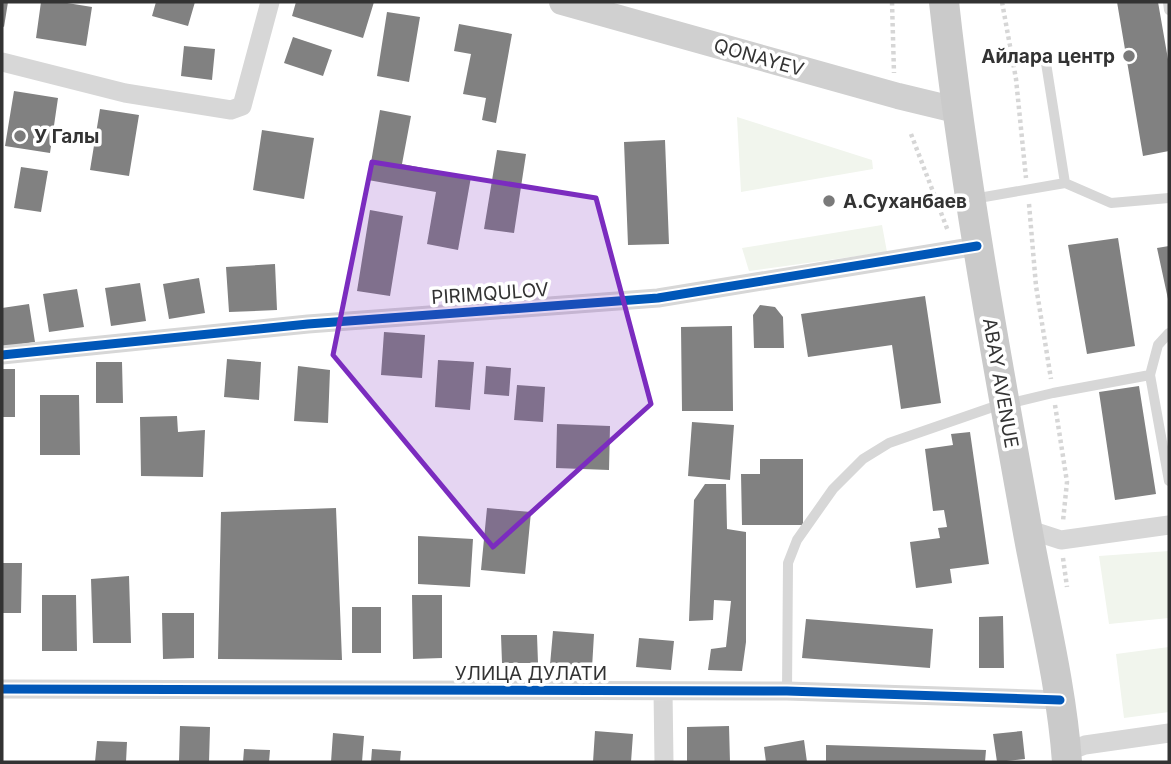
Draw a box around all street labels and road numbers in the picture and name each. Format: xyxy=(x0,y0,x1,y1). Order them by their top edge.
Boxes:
street label: QONAYEV xyxy=(711,34,806,81)
street label: PIRIMQULOV xyxy=(431,278,549,309)
street label: ABAY AVENUE xyxy=(978,316,1023,450)
street label: УЛИЦА ДУЛАТИ xyxy=(455,662,607,685)

